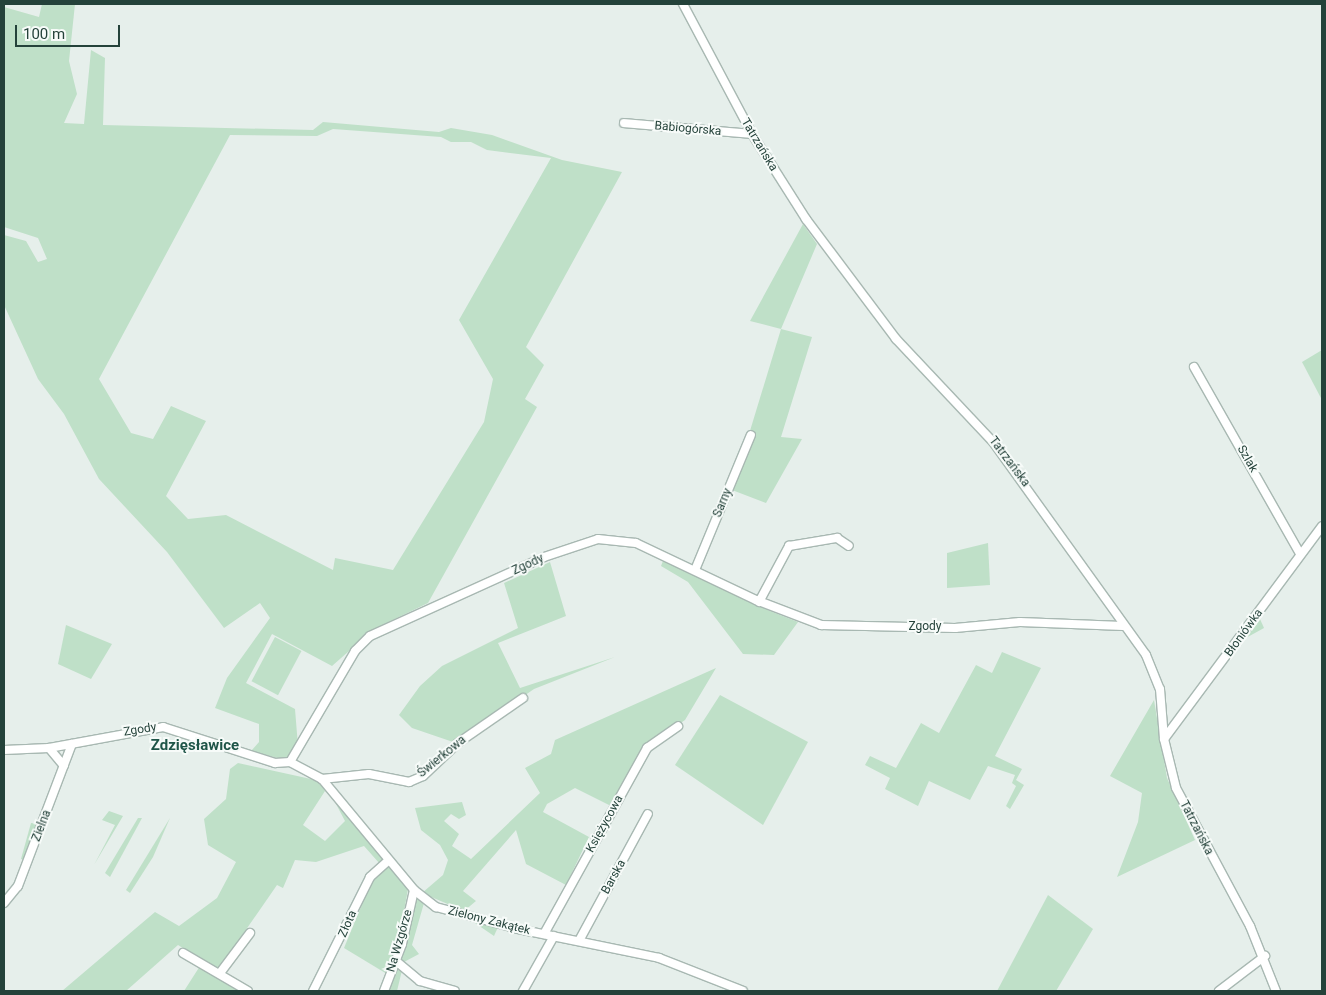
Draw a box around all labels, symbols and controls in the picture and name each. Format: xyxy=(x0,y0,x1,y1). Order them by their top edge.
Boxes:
scale bar xyxy=(18,15,122,47)
text: 100 m xyxy=(23,25,65,43)
street label: Tatrzańska xyxy=(738,116,780,174)
street label: Babiogórska xyxy=(654,119,722,139)
street label: Tatrzańska xyxy=(986,434,1032,490)
street label: Szlak xyxy=(1234,443,1260,475)
street label: Sarny xyxy=(711,486,735,520)
street label: Zgody xyxy=(510,551,546,579)
street label: Błoniówka xyxy=(1222,606,1266,660)
street label: Zgody xyxy=(908,620,942,634)
street label: Zgody xyxy=(123,720,157,740)
street label: Świerkowa xyxy=(415,733,469,781)
district label: Zdzięsławice xyxy=(151,737,239,755)
street label: Księżycowa xyxy=(583,793,627,855)
street label: Tatrzańska xyxy=(1176,798,1216,858)
street label: Zielna xyxy=(29,808,55,844)
street label: Barska xyxy=(599,857,629,897)
street label: Zielony Zakątek xyxy=(446,904,532,938)
street label: Złota xyxy=(336,908,360,940)
street label: Na Wzgórze xyxy=(384,908,416,974)

